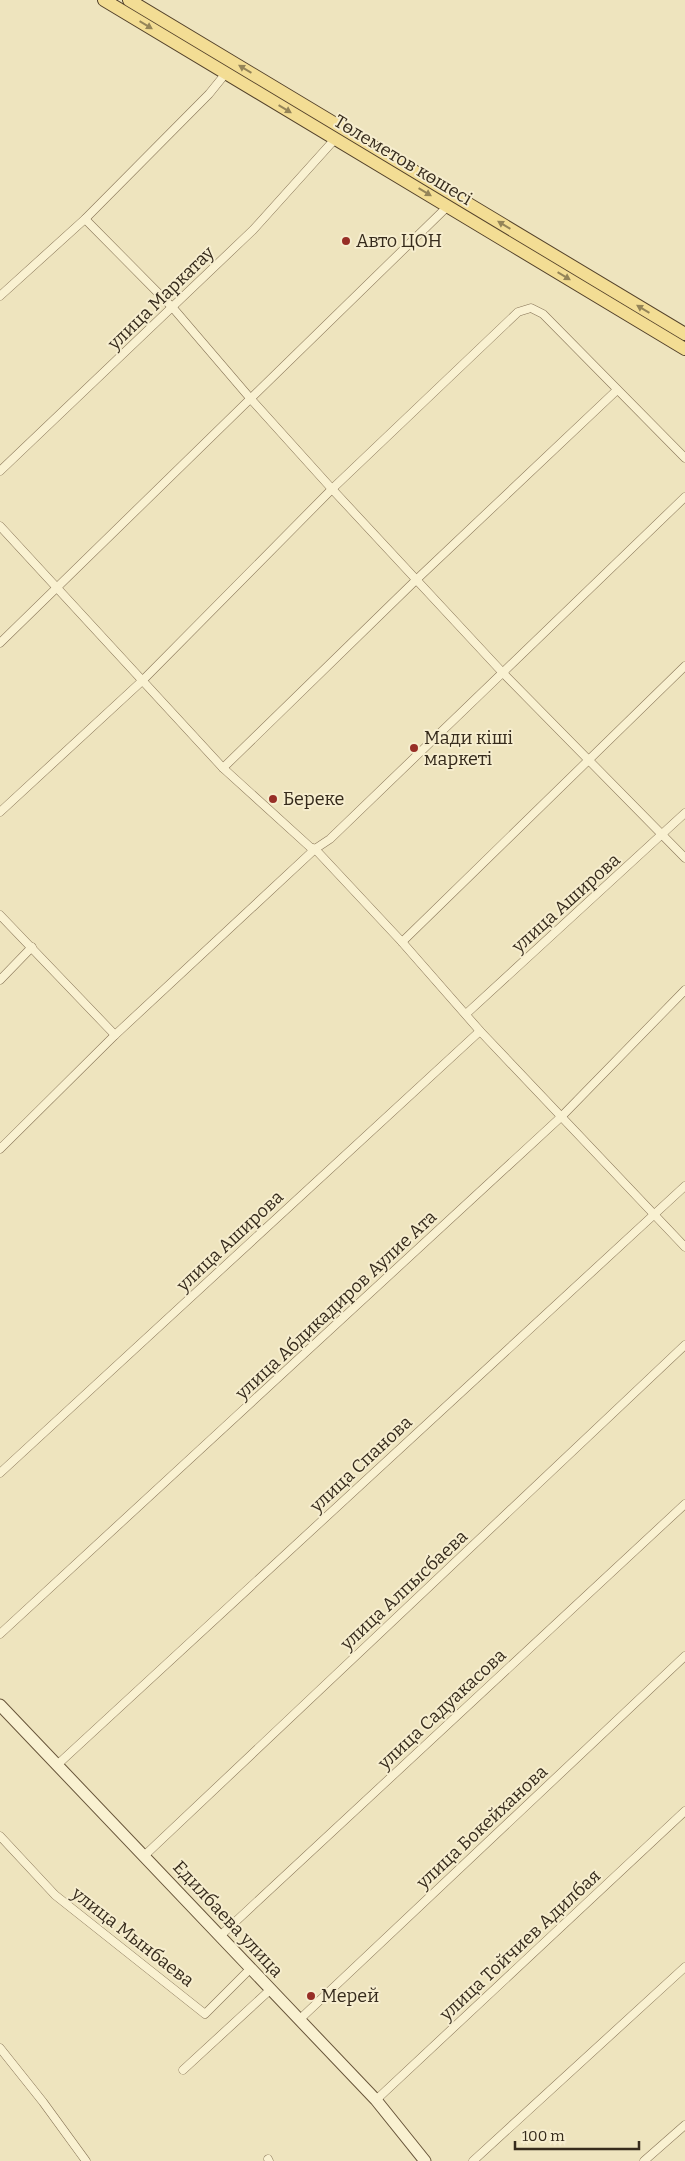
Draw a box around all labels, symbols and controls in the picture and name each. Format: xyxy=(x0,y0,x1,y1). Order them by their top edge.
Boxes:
one-way arrow xyxy=(139,21,152,30)
one-way arrow xyxy=(238,65,251,74)
one-way arrow xyxy=(279,104,292,113)
street label: Төлеметов көшесі xyxy=(330,110,476,210)
one-way arrow xyxy=(418,188,431,197)
one-way arrow xyxy=(498,221,511,230)
place label: Авто ЦОН xyxy=(356,230,442,252)
marker: Авто ЦОН xyxy=(340,235,352,247)
street label: улица Маркатау xyxy=(102,241,219,355)
one-way arrow xyxy=(557,272,570,281)
one-way arrow xyxy=(637,305,650,314)
place label: Мади кіші маркеті xyxy=(424,727,513,770)
marker: Мади кіші маркеті xyxy=(408,742,420,754)
place label: Береке xyxy=(283,788,344,810)
marker: Береке xyxy=(267,793,279,805)
street label: улица Аширова xyxy=(507,849,625,958)
street label: улица Аширова xyxy=(171,1186,288,1297)
street label: улица Абдикадиров Аулие Ата xyxy=(230,1206,441,1405)
street label: улица Спанова xyxy=(305,1411,417,1518)
street label: улица Алпысбаева xyxy=(335,1525,472,1655)
street label: улица Садуакасова xyxy=(373,1644,511,1775)
street label: улица Бокейханова xyxy=(411,1760,552,1894)
street label: Едилбаева улица xyxy=(168,1856,288,1982)
street label: улица Тойчиев Адилбая xyxy=(434,1865,605,2026)
street label: улица Мынбаева xyxy=(67,1882,199,1992)
place label: Мерей xyxy=(321,1985,379,2007)
marker: Мерей xyxy=(305,1990,317,2002)
scale bar xyxy=(515,2118,639,2150)
text: 100 m xyxy=(522,2127,565,2145)

